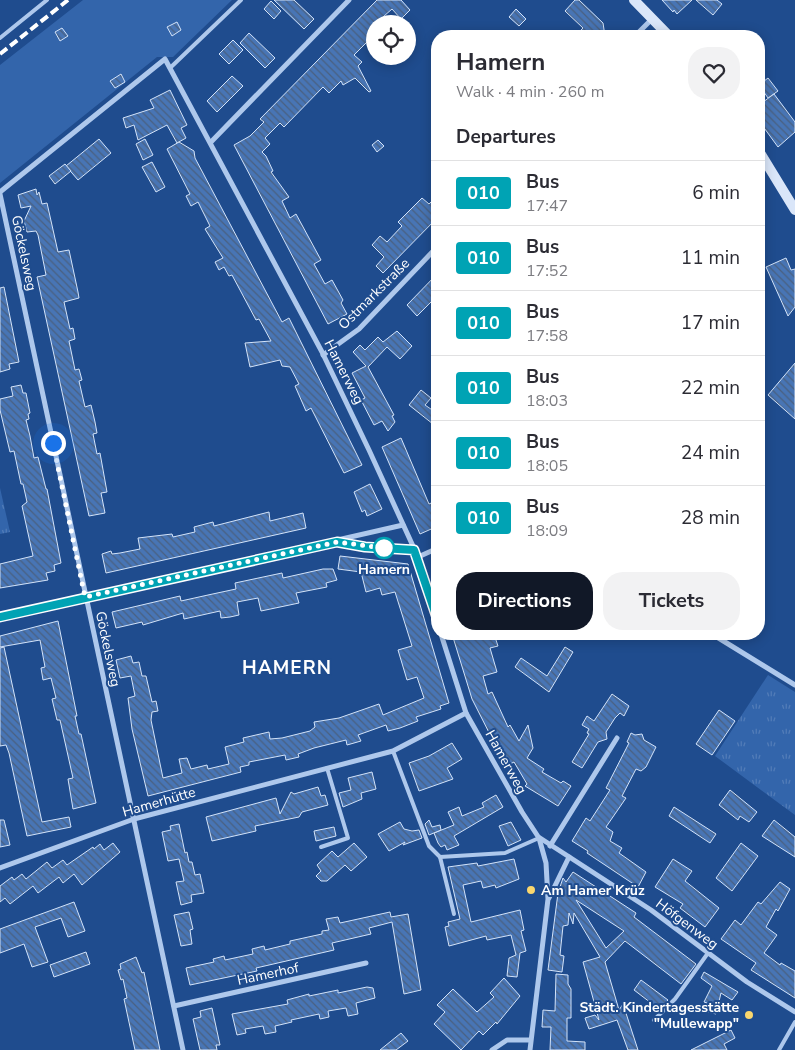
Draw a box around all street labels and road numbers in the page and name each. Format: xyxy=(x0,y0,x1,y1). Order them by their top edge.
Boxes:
street label: Göckelsweg xyxy=(7,214,41,292)
street label: Ostmarkstraße xyxy=(334,254,414,334)
street label: Hamerweg xyxy=(320,336,368,408)
street label: Göckelsweg xyxy=(91,610,125,688)
street label: Hamerweg xyxy=(481,727,531,797)
street label: Hamerhütte xyxy=(120,782,198,822)
street label: Höfgenweg xyxy=(652,894,722,954)
street label: Hamerhof xyxy=(235,958,301,990)

